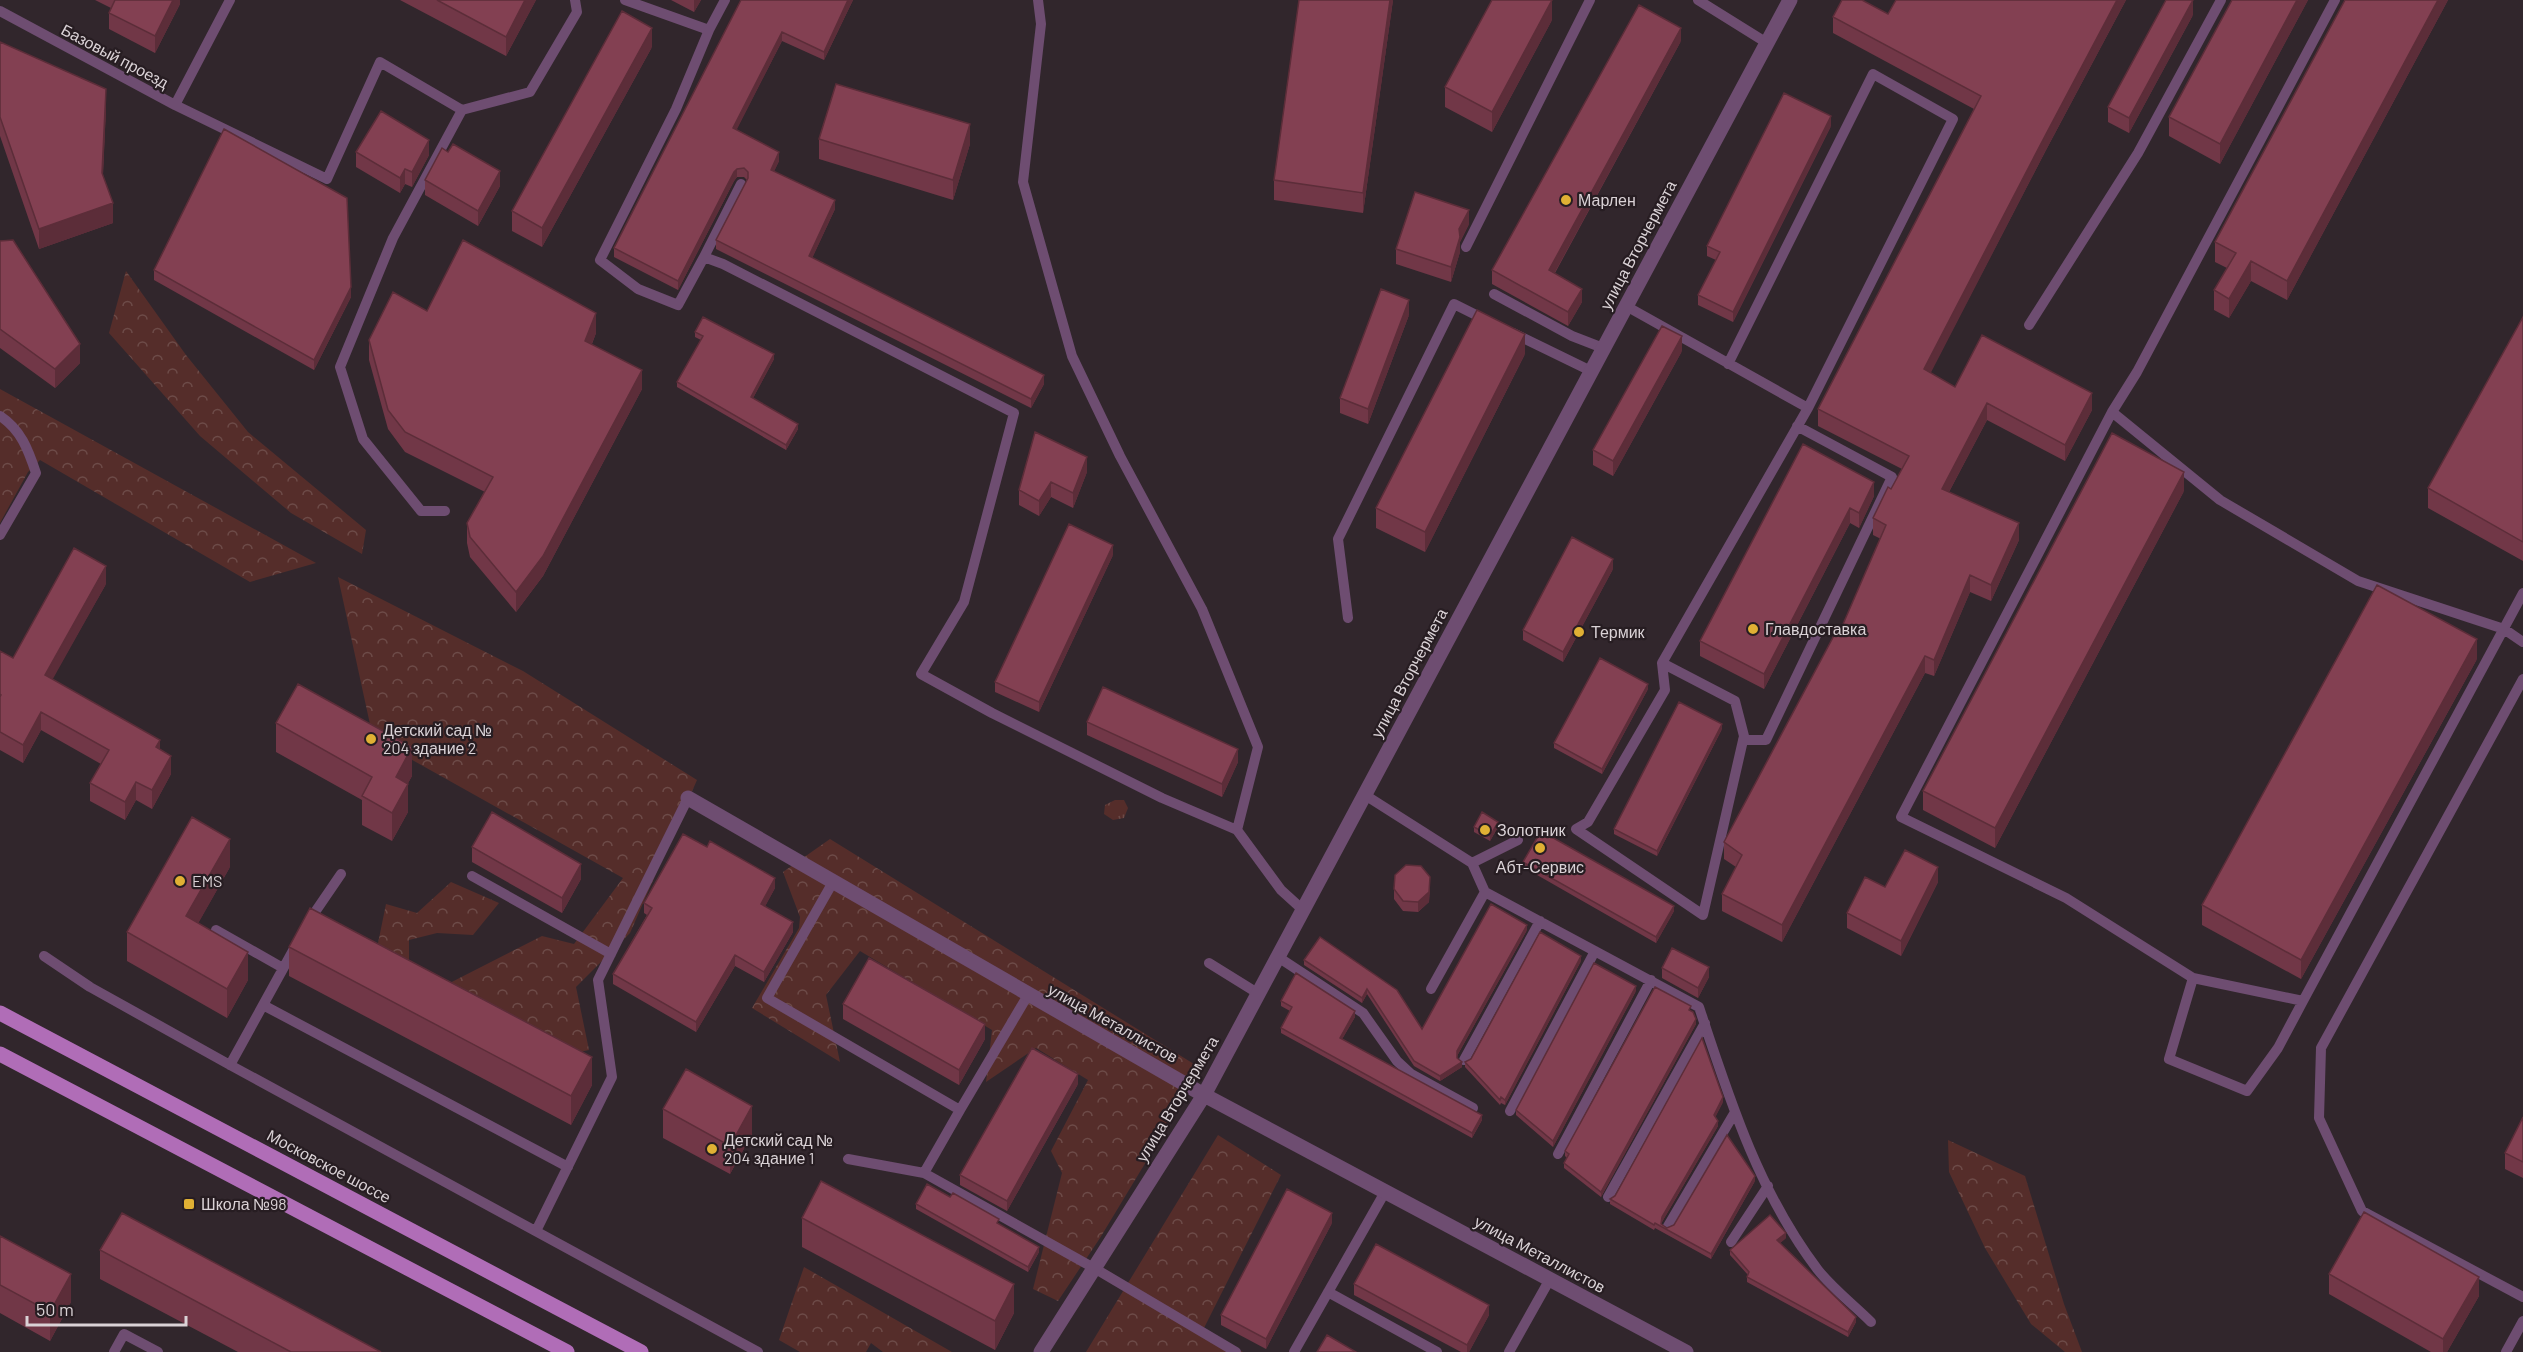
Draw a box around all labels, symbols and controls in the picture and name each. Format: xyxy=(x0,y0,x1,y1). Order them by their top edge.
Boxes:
street label: Базовый проезд xyxy=(58,19,173,92)
street label: улица Вторчермета xyxy=(1595,177,1680,313)
place label: Марлен xyxy=(1578,190,1636,209)
marker: Марлен xyxy=(1559,193,1573,207)
street label: улица Вторчермета xyxy=(1366,605,1451,741)
place label: Главдоставка xyxy=(1765,619,1866,638)
place label: Термик xyxy=(1591,622,1646,641)
marker: Главдоставка xyxy=(1746,622,1760,636)
marker: Термик xyxy=(1572,625,1586,639)
place label: Детский сад № 204 здание 2 xyxy=(383,720,492,757)
marker: Детский сад № 204 здание 2 xyxy=(364,732,378,746)
place label: Золотник xyxy=(1497,820,1566,839)
marker: Золотник xyxy=(1478,823,1492,837)
marker: Абт-Сервис xyxy=(1533,841,1547,855)
place label: Абт-Сервис xyxy=(1496,857,1584,876)
place label: EMS xyxy=(192,871,222,890)
marker: EMS xyxy=(173,874,187,888)
street label: улица Металлистов xyxy=(1045,979,1181,1066)
street label: улица Вторчермета xyxy=(1131,1032,1222,1165)
street label: Московское шоссе xyxy=(264,1125,395,1206)
place label: Детский сад № 204 здание 1 xyxy=(724,1130,833,1167)
marker: Детский сад № 204 здание 1 xyxy=(705,1142,719,1156)
place label: Школа №98 xyxy=(201,1194,287,1213)
marker: Школа №98 xyxy=(182,1197,196,1211)
street label: улица Металлистов xyxy=(1472,1211,1609,1296)
scale bar xyxy=(27,1289,186,1327)
text: 50 m xyxy=(36,1298,74,1320)

